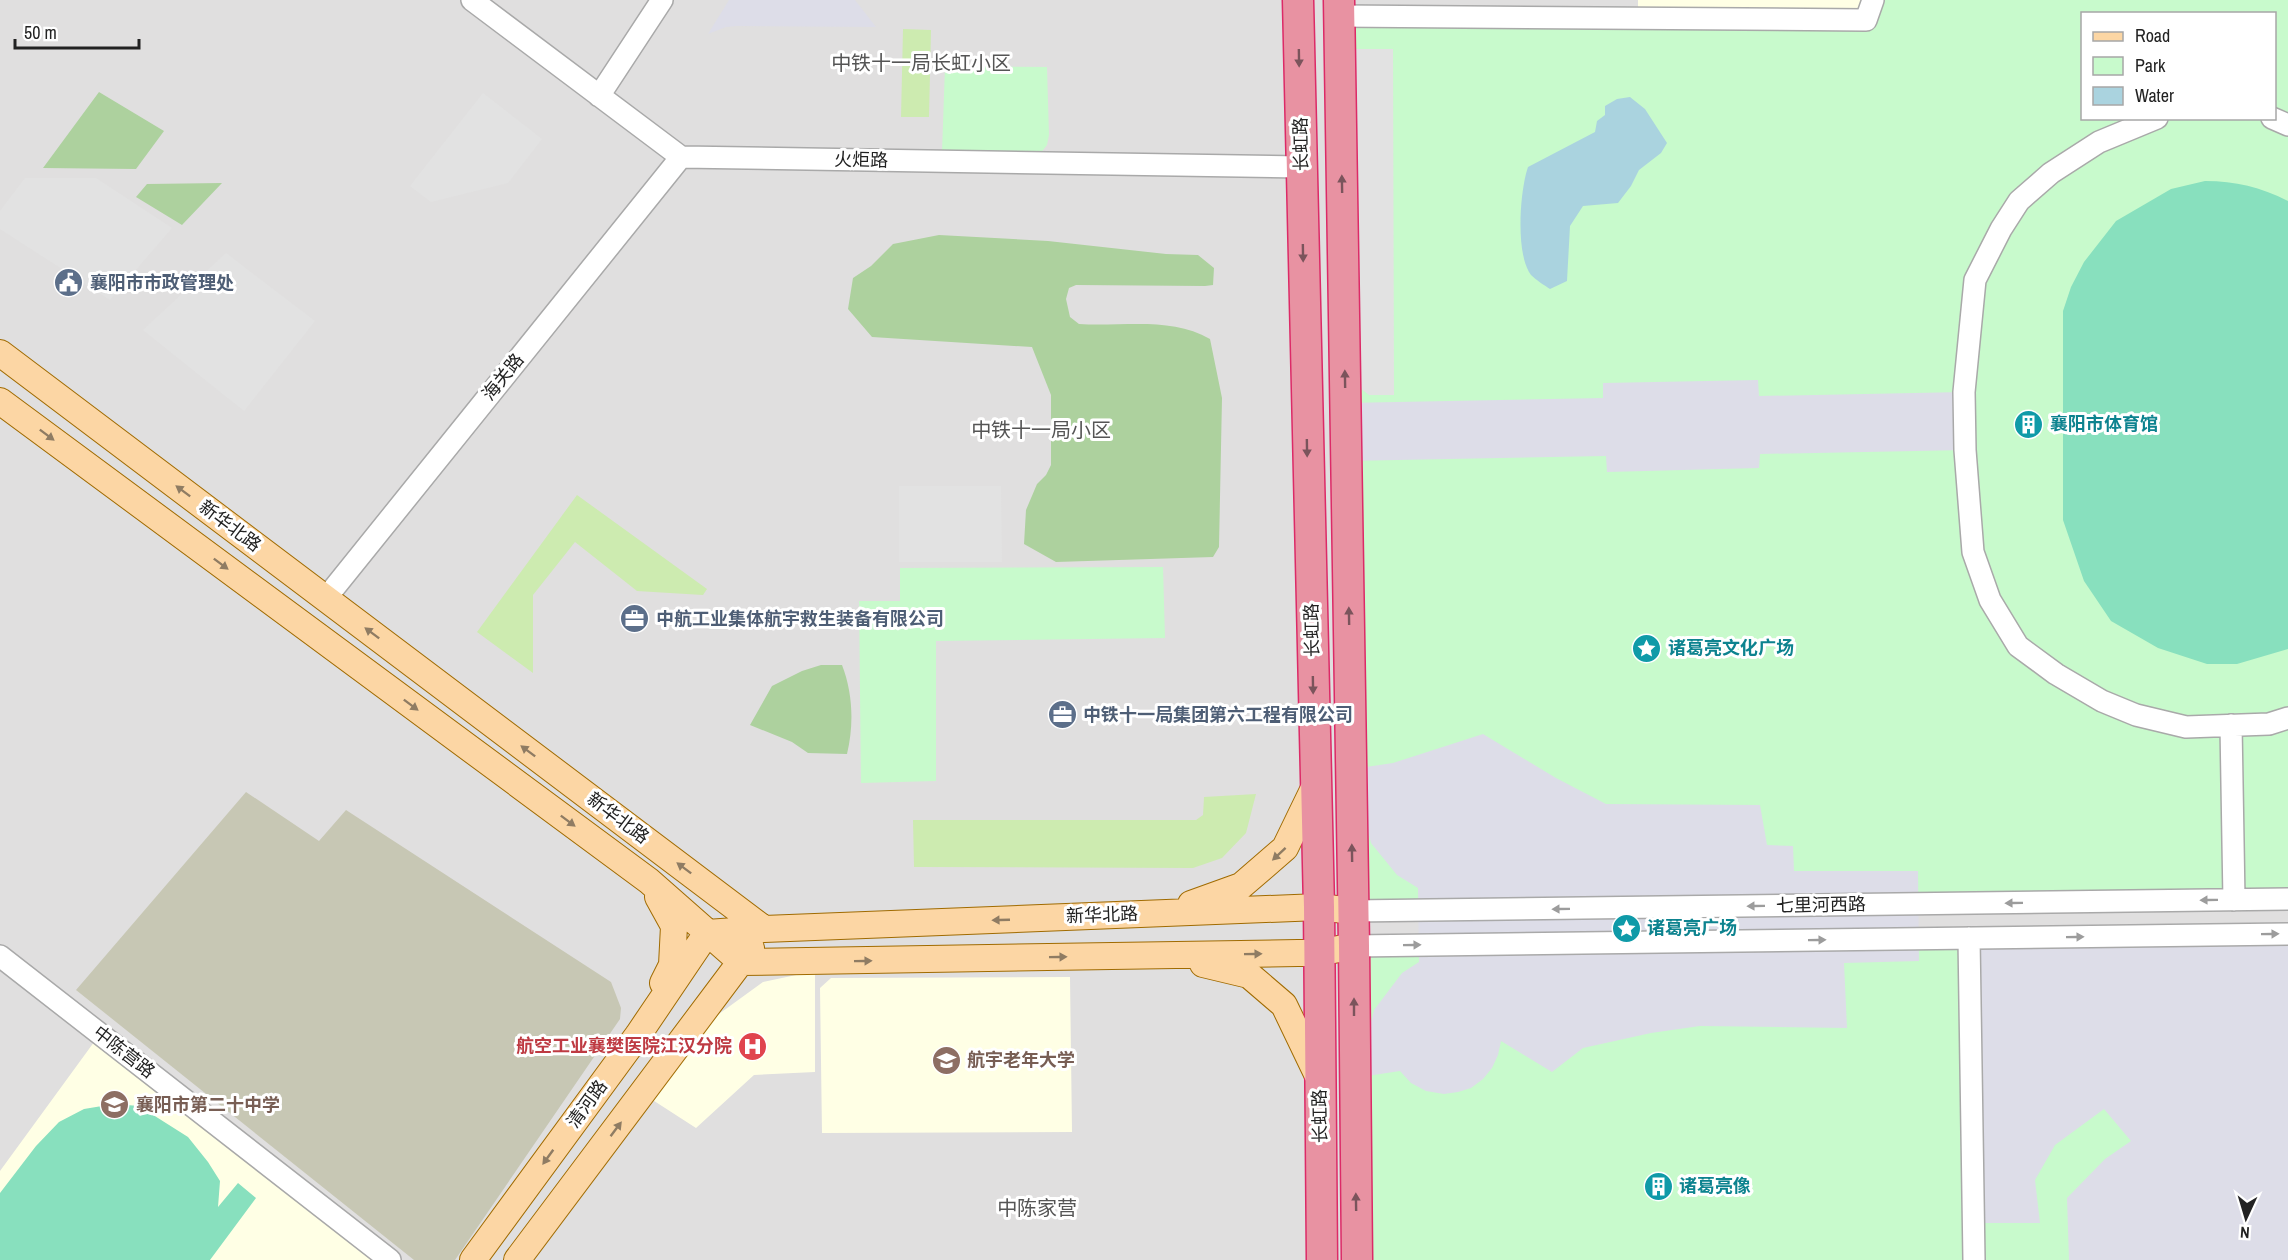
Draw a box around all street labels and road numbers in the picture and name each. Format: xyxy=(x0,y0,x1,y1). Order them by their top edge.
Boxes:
street label: 长虹路 xyxy=(1288,117,1313,171)
street label: 火炬路 xyxy=(834,147,888,172)
street label: 海关路 xyxy=(476,348,529,406)
street label: 新华北路 xyxy=(194,494,267,557)
street label: 长虹路 xyxy=(1299,603,1324,657)
street label: 新华北路 xyxy=(582,786,655,849)
street label: 七里河西路 xyxy=(1776,891,1866,918)
street label: 新华北路 xyxy=(1066,901,1138,928)
street label: 中陈营路 xyxy=(88,1020,160,1084)
street label: 清河路 xyxy=(561,1075,613,1133)
street label: 长虹路 xyxy=(1307,1089,1332,1143)

